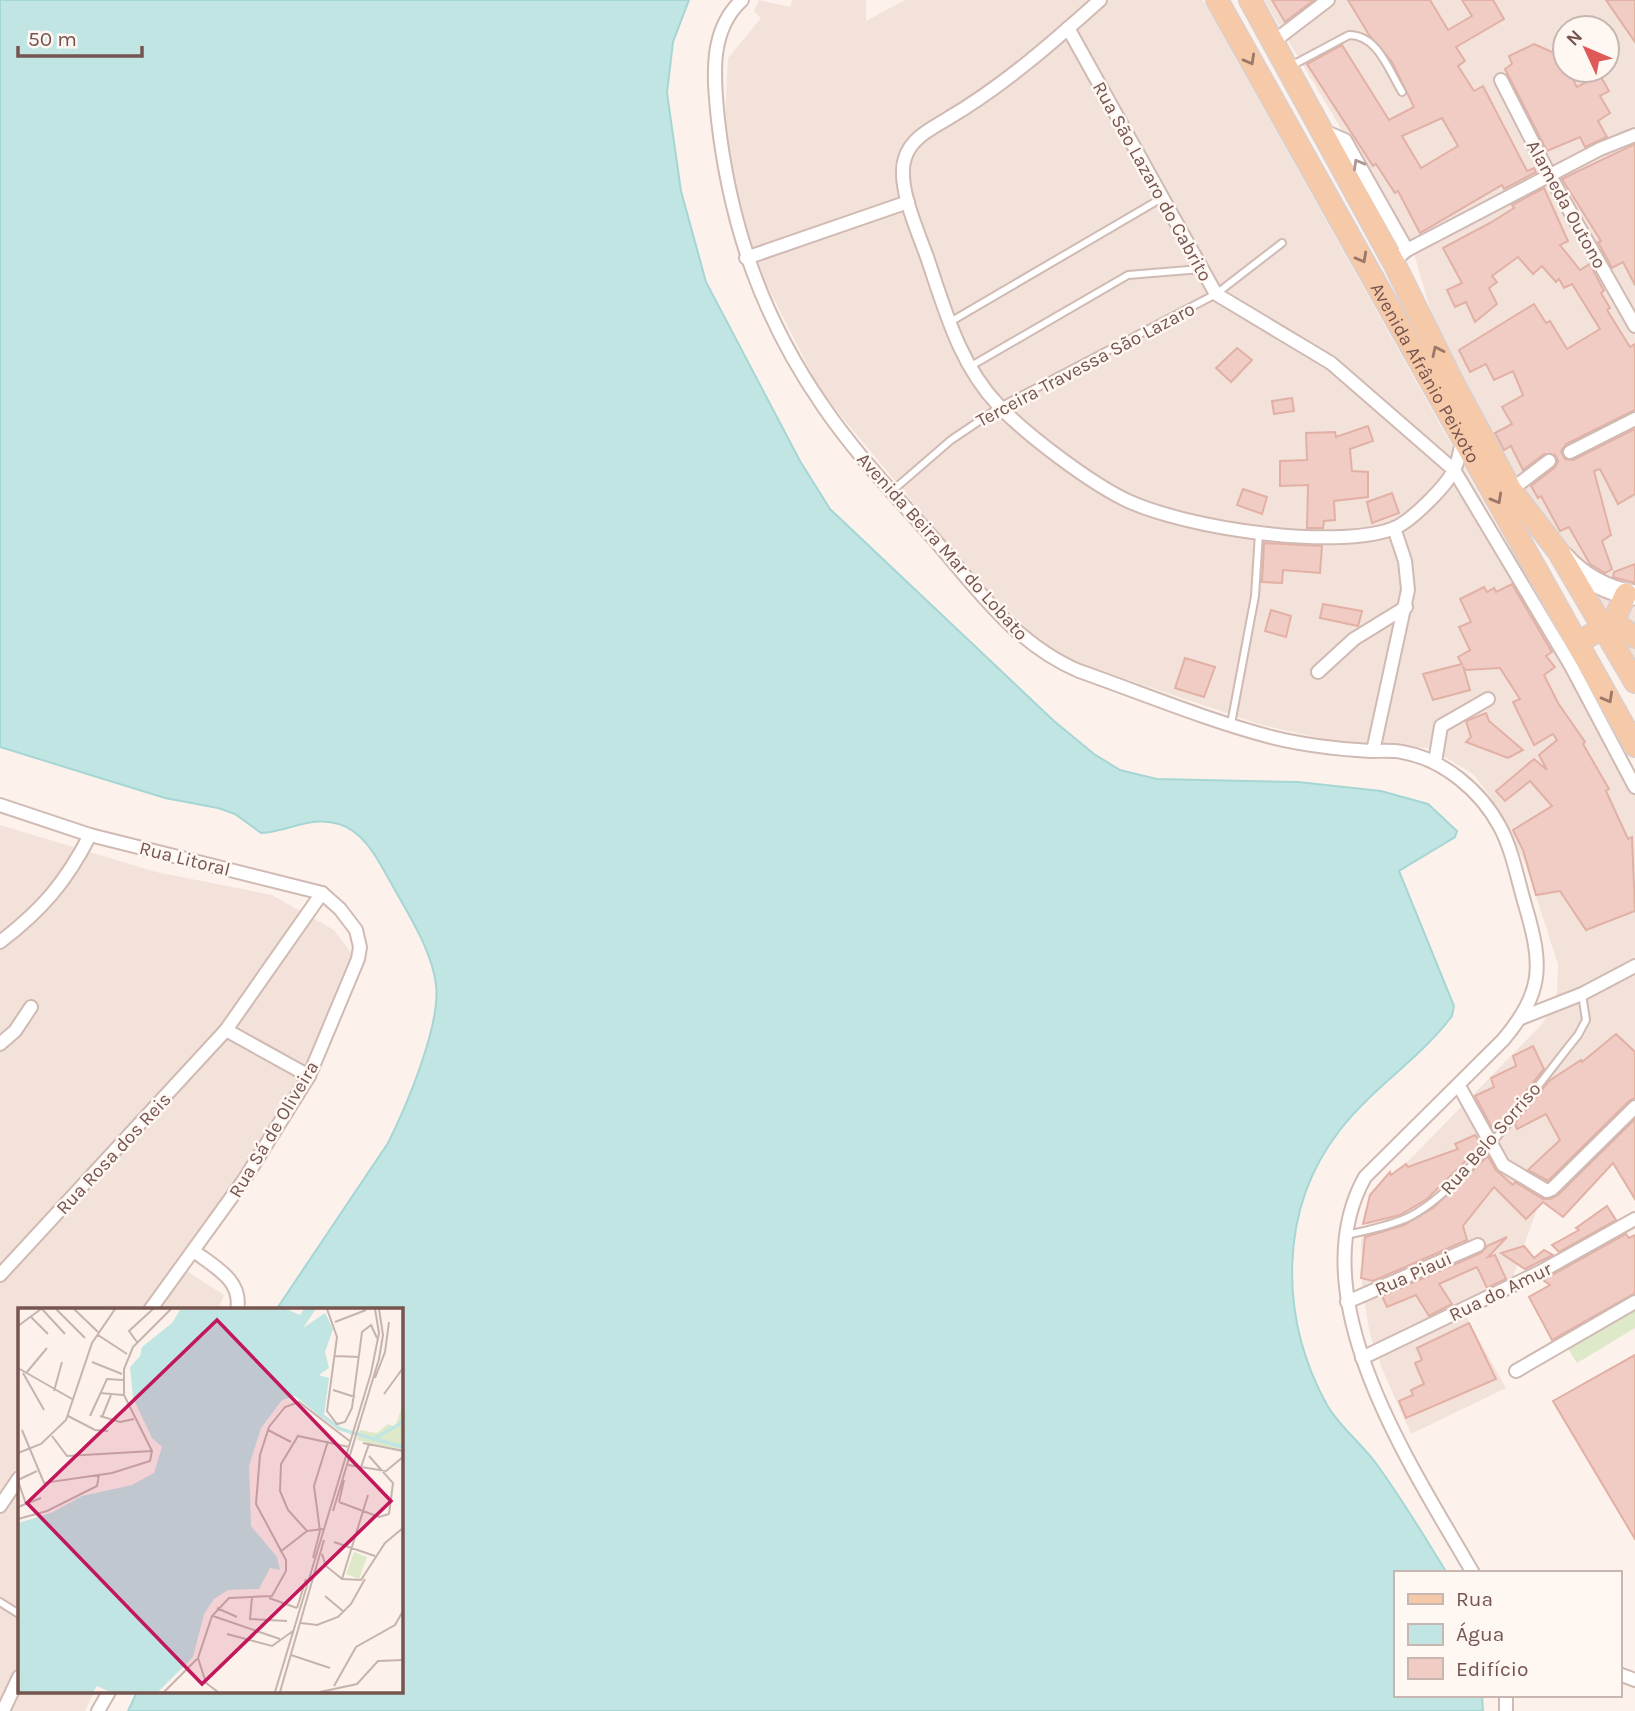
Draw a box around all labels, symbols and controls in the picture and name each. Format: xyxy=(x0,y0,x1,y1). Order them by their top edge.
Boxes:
scale bar xyxy=(18,14,142,58)
north arrow xyxy=(1551,14,1621,84)
text: N xyxy=(1562,25,1587,50)
text: 50 m xyxy=(28,27,77,51)
one-way arrow xyxy=(1242,53,1255,65)
street label: Rua São Lazaro do Cabrito xyxy=(1088,78,1216,285)
street label: Alameda Outono xyxy=(1522,136,1611,273)
one-way arrow xyxy=(1353,159,1366,171)
one-way arrow xyxy=(1354,251,1367,263)
street label: Avenida Afrânio Peixoto xyxy=(1366,279,1484,467)
street label: Terceira Travessa São Lazaro xyxy=(972,298,1199,432)
one-way arrow xyxy=(1431,346,1445,358)
street label: Avenida Beira Mar do Lobato xyxy=(852,448,1032,645)
one-way arrow xyxy=(1489,492,1502,505)
one-way arrow xyxy=(1600,691,1613,703)
street label: Rua Litoral xyxy=(137,837,232,881)
street label: Rua Sá de Oliveira xyxy=(224,1057,323,1202)
street label: Rua Belo Sorriso xyxy=(1436,1078,1545,1199)
street label: Rua Rosa dos Reis xyxy=(52,1088,176,1219)
street label: Rua Piaui xyxy=(1372,1247,1455,1301)
street label: Rua do Amur xyxy=(1446,1258,1555,1326)
inset map xyxy=(18,1308,402,1694)
legend xyxy=(1394,1571,1621,1697)
text: Rua xyxy=(1456,1587,1493,1611)
text: Água xyxy=(1456,1622,1504,1646)
text: Edifício xyxy=(1456,1657,1529,1681)

